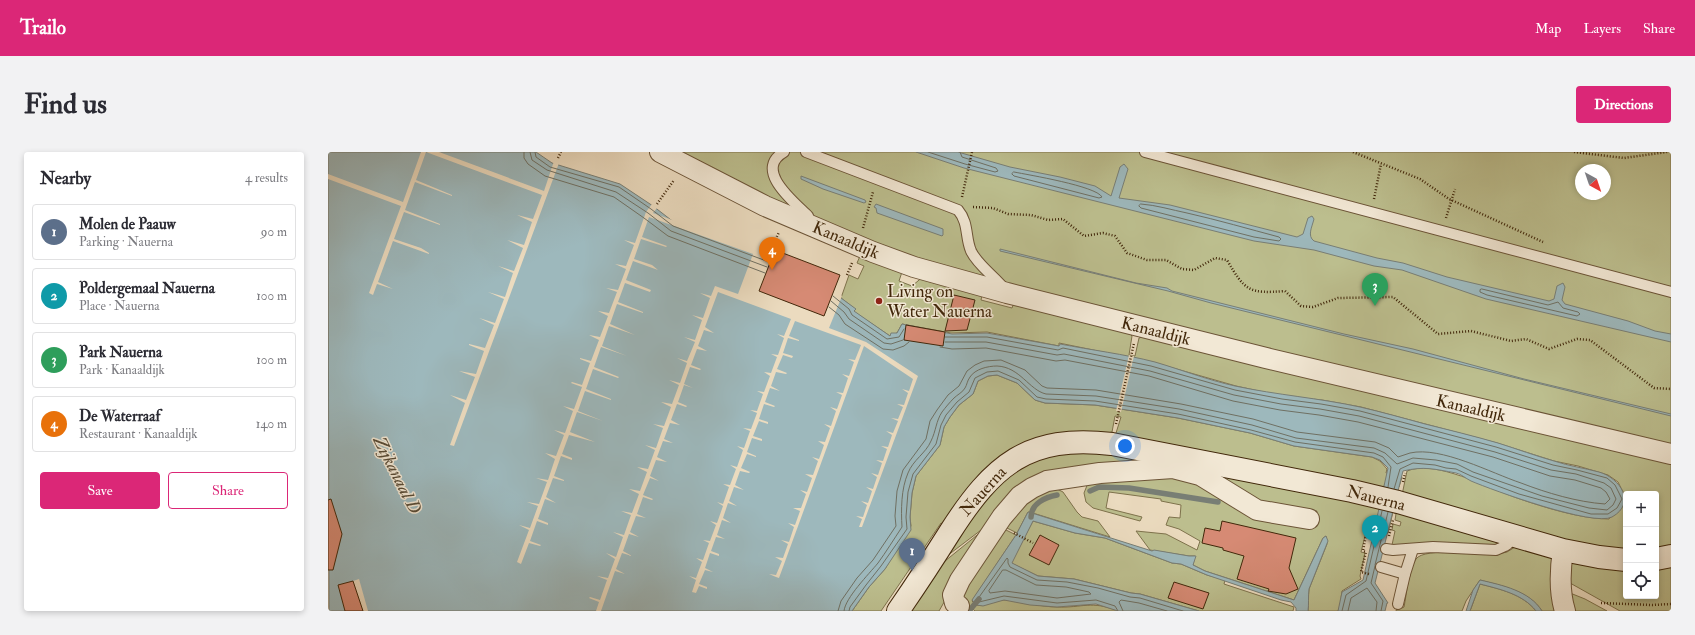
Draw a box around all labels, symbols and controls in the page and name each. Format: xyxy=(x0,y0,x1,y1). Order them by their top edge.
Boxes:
text: Trailo xyxy=(20,16,66,40)
text: Map xyxy=(1535,20,1561,37)
text: Layers xyxy=(1583,20,1621,37)
text: Share xyxy=(1643,20,1675,37)
button: Directions xyxy=(1576,86,1671,123)
text: Find us xyxy=(24,87,107,122)
north arrow xyxy=(1575,164,1611,200)
text: Nearby xyxy=(40,168,91,189)
text: 4 results xyxy=(245,170,288,186)
text: Molen de Paauw xyxy=(79,215,176,234)
street label: Kanaaldijk xyxy=(809,217,883,263)
text: 1 xyxy=(52,224,56,240)
text: 90 m xyxy=(261,224,287,240)
text: Parking · Nauerna xyxy=(79,234,173,250)
pin: 4 xyxy=(759,237,785,270)
pin: 3 xyxy=(1362,273,1388,306)
text: Poldergemaal Nauerna xyxy=(79,279,215,298)
place label: Living on Water Nauerna xyxy=(886,281,993,322)
text: 2 xyxy=(51,288,57,304)
text: 100 m xyxy=(256,288,287,304)
marker: Living on Water Nauerna xyxy=(874,296,884,306)
text: Place · Nauerna xyxy=(79,298,160,314)
street label: Kanaaldijk xyxy=(1119,312,1193,350)
text: Park Nauerna xyxy=(79,343,162,362)
text: 3 xyxy=(52,352,57,368)
text: 100 m xyxy=(256,352,287,368)
text: Park · Kanaaldijk xyxy=(79,362,165,378)
street label: Kanaaldijk xyxy=(1434,390,1508,426)
text: De Waterraaf xyxy=(79,407,160,426)
text: 4 xyxy=(50,416,58,432)
text: 140 m xyxy=(256,416,287,432)
text: Restaurant · Kanaaldijk xyxy=(79,426,198,442)
water label: Zijkanaal D xyxy=(367,431,426,518)
your location xyxy=(1115,436,1135,456)
street label: Nauerna xyxy=(955,461,1011,520)
button: Save xyxy=(40,472,160,509)
button: Share xyxy=(168,472,288,509)
street label: Nauerna xyxy=(1344,481,1409,516)
map controls xyxy=(1623,491,1659,599)
button: + xyxy=(1623,491,1659,527)
pin: 2 xyxy=(1362,515,1388,548)
button: − xyxy=(1623,527,1659,563)
pin: 1 xyxy=(899,538,925,571)
button: locate xyxy=(1623,563,1659,599)

